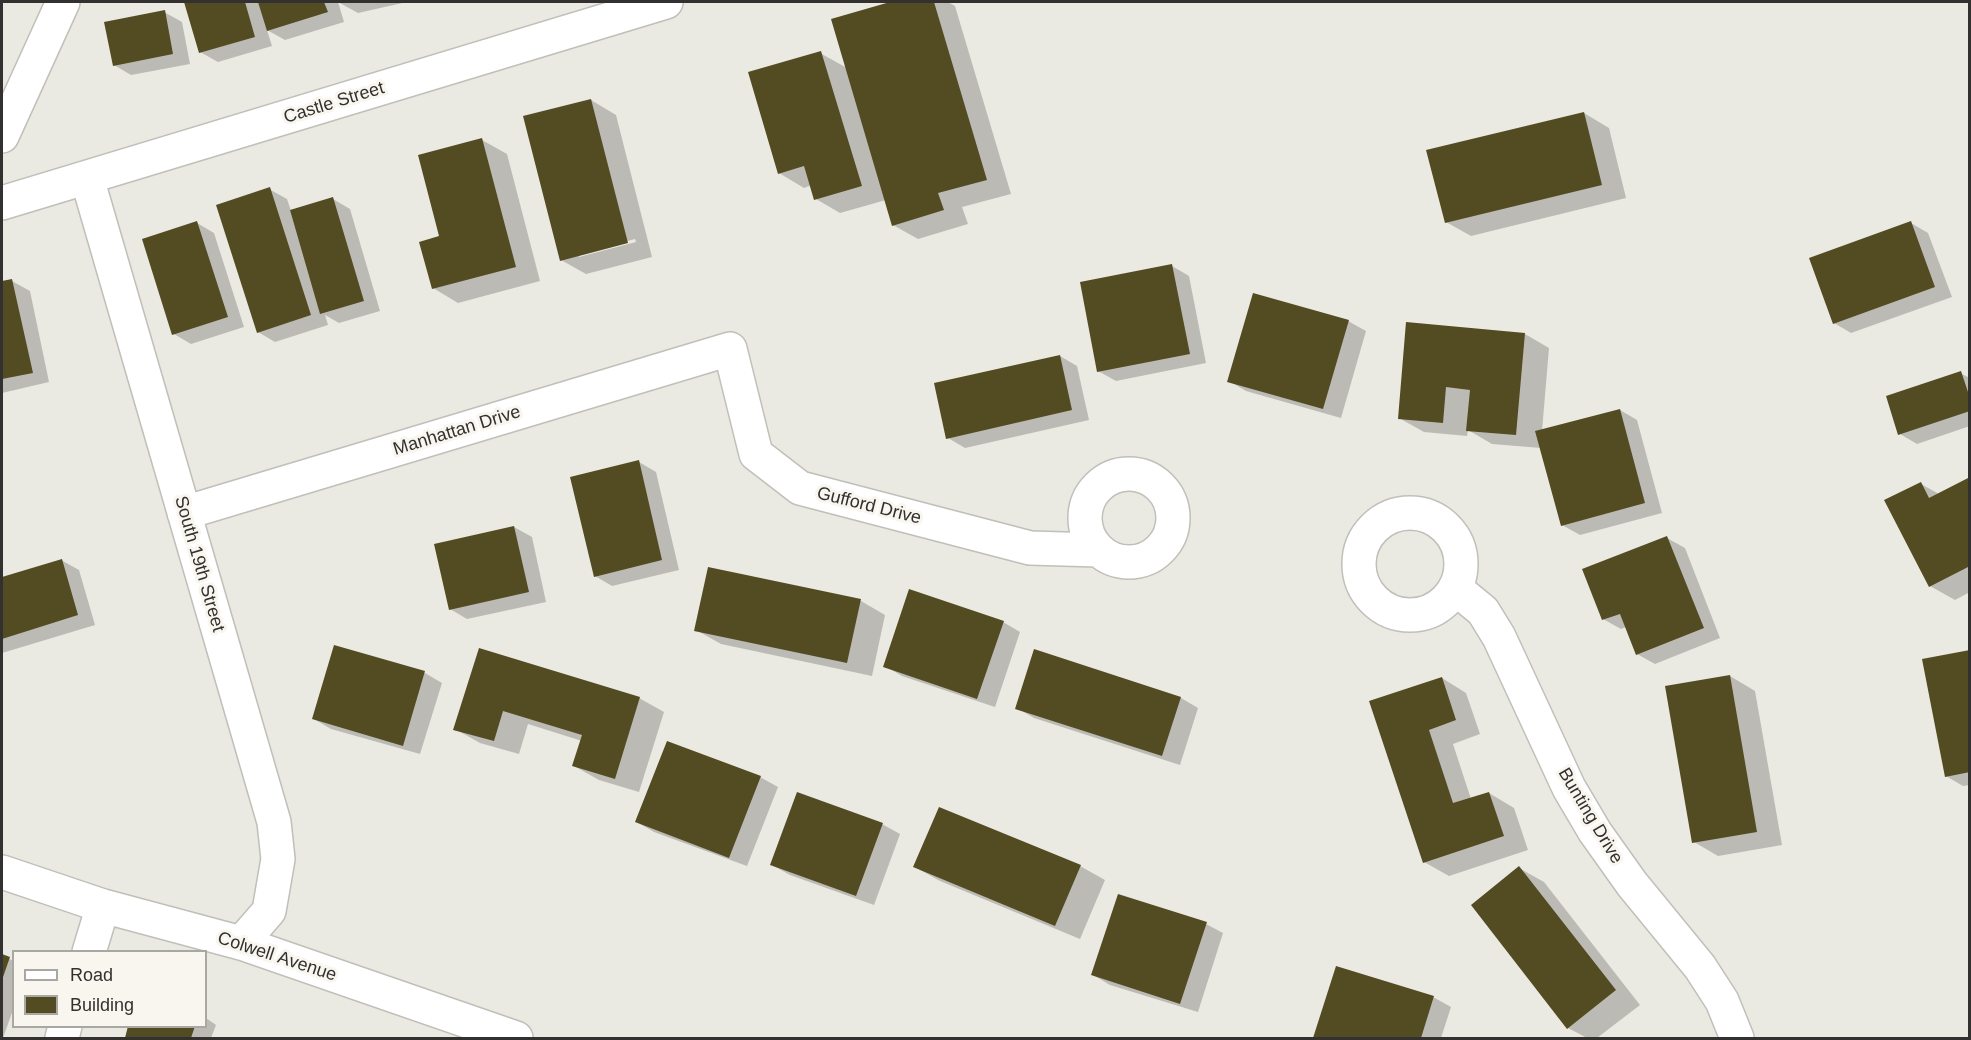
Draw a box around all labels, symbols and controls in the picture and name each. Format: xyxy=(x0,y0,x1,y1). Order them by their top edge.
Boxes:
street label: Castle Street xyxy=(281,77,387,129)
street label: Manhattan Drive xyxy=(391,401,523,461)
street label: Gufford Drive xyxy=(815,483,923,529)
street label: South 19th Street xyxy=(169,494,229,634)
street label: Bunting Drive xyxy=(1553,764,1627,868)
street label: Colwell Avenue xyxy=(215,928,339,986)
legend xyxy=(12,950,207,1028)
text: Road xyxy=(70,965,113,985)
text: Building xyxy=(70,995,134,1015)

